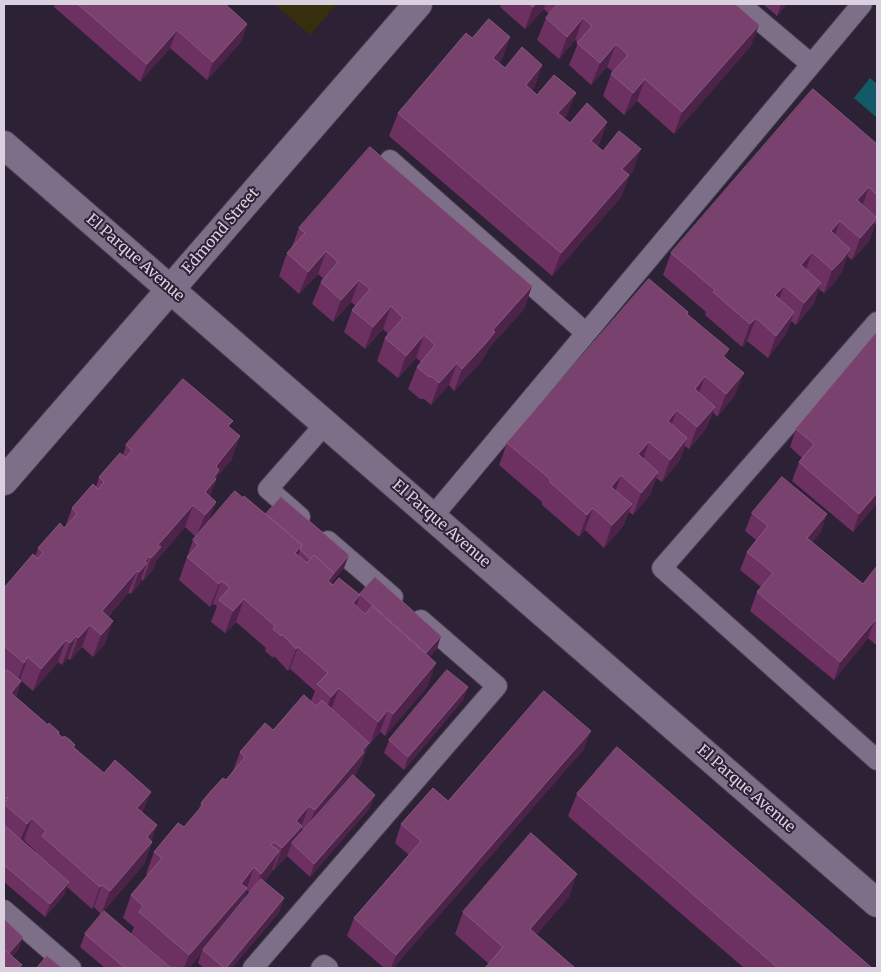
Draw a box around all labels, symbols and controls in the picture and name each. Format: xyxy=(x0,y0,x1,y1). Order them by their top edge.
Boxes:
street label: Edmond Street xyxy=(179,184,263,278)
street label: El Parque Avenue xyxy=(82,211,188,305)
street label: El Parque Avenue xyxy=(388,477,494,571)
street label: El Parque Avenue xyxy=(693,742,799,836)

